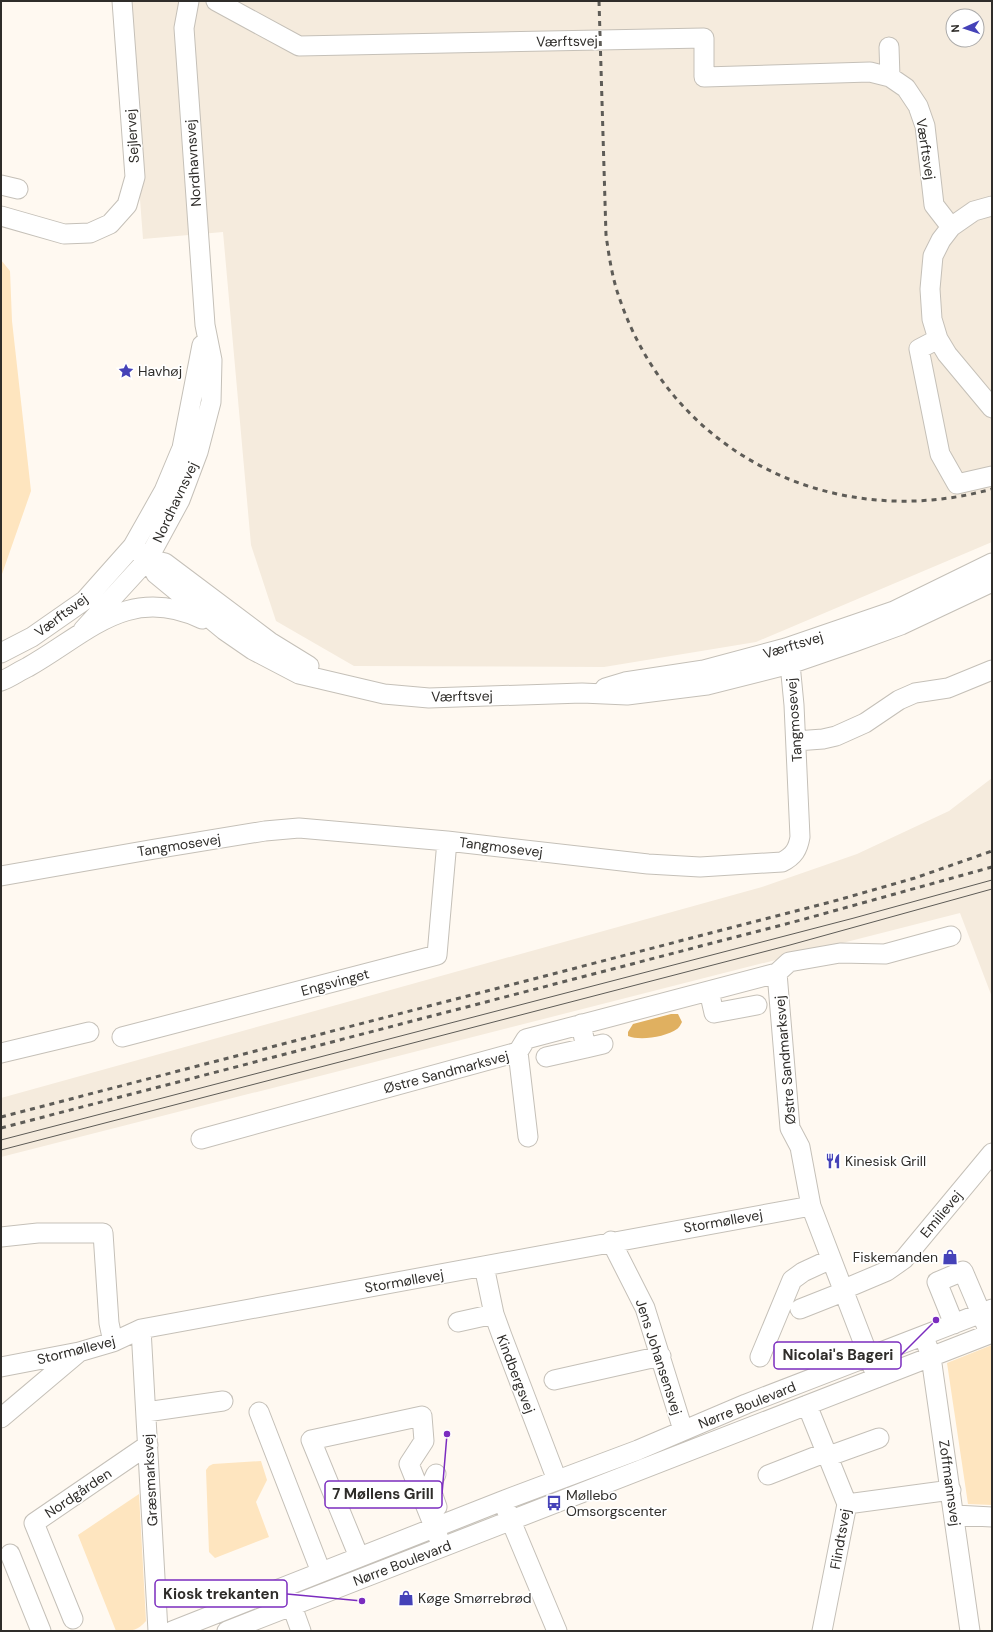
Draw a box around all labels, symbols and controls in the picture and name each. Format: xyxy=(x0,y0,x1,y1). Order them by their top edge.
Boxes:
north arrow xyxy=(945,8,985,48)
text: N xyxy=(948,24,962,33)
street label: Værftsvej xyxy=(536,31,598,51)
street label: Sejlervej xyxy=(121,108,143,164)
street label: Værftsvej xyxy=(912,117,940,181)
street label: Nordhavnsvej xyxy=(181,119,205,207)
place icon: Havhøj xyxy=(117,362,135,380)
place label: Havhøj xyxy=(138,362,182,380)
street label: Nordhavnsvej xyxy=(148,459,202,545)
street label: Værftsvej xyxy=(31,589,91,641)
street label: Værftsvej xyxy=(761,627,825,663)
street label: Tangmosevej xyxy=(782,677,806,763)
street label: Værftsvej xyxy=(431,686,493,706)
street label: Tangmosevej xyxy=(136,830,222,860)
street label: Tangmosevej xyxy=(458,833,544,861)
street label: Engsvinget xyxy=(299,964,371,1000)
street label: Østre Sandmarksvej xyxy=(770,995,800,1125)
street label: Østre Sandmarksvej xyxy=(381,1047,511,1097)
restaurant icon: Kinesisk Grill xyxy=(824,1152,842,1170)
place label: Kinesisk Grill xyxy=(845,1152,926,1170)
street label: Emilievej xyxy=(916,1187,966,1241)
street label: Stormøllevej xyxy=(682,1205,764,1237)
place label: Fiskemanden xyxy=(853,1248,938,1266)
shop icon: Fiskemanden xyxy=(941,1248,959,1266)
street label: Stormøllevej xyxy=(363,1265,445,1297)
street label: Jens Johansensvej xyxy=(632,1297,686,1417)
street label: Stormøllevej xyxy=(35,1332,117,1368)
street label: Kindbergsvej xyxy=(493,1332,539,1416)
callout: Nicolai's Bageri xyxy=(774,1342,901,1369)
text: Nicolai's Bageri xyxy=(783,1345,893,1365)
street label: Nørre Boulevard xyxy=(696,1377,798,1433)
street label: Græsmarksvej xyxy=(139,1433,161,1527)
street label: Zoffmannsvej xyxy=(935,1439,965,1527)
street label: Nordgården xyxy=(41,1464,115,1522)
callout: 7 Møllens Grill xyxy=(325,1481,442,1508)
text: 7 Møllens Grill xyxy=(332,1484,434,1504)
place label: Møllebo Omsorgscenter xyxy=(566,1486,667,1520)
bus stop icon: Møllebo Omsorgscenter xyxy=(545,1494,563,1512)
street label: Flindtsvej xyxy=(826,1507,854,1571)
street label: Nørre Boulevard xyxy=(350,1536,454,1590)
callout: Kiosk trekanten xyxy=(155,1580,287,1607)
text: Kiosk trekanten xyxy=(163,1584,279,1604)
shop icon: Køge Smørrebrød xyxy=(397,1589,415,1607)
place label: Køge Smørrebrød xyxy=(418,1589,532,1607)

